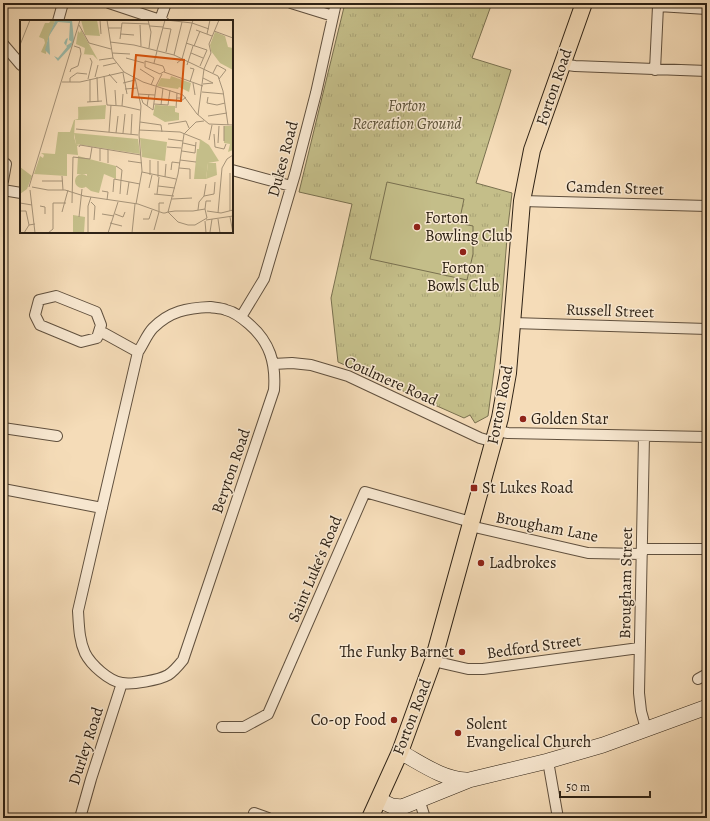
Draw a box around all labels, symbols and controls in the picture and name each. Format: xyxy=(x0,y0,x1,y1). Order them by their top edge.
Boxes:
inset map xyxy=(20,20,233,233)
street label: Forton Road xyxy=(531,45,578,128)
park label: Forton Recreation Ground xyxy=(352,95,462,135)
street label: Dukes Road xyxy=(262,118,304,199)
street label: Camden Street xyxy=(566,175,664,201)
place label: Forton Bowling Club xyxy=(425,207,512,247)
marker: Forton Bowling Club xyxy=(412,222,422,232)
marker: Forton Bowls Club xyxy=(458,247,468,257)
place label: Forton Bowls Club xyxy=(427,257,499,297)
street label: Russell Street xyxy=(565,298,655,324)
street label: Coulmere Road xyxy=(341,351,442,412)
street label: Forton Road xyxy=(482,363,519,446)
place label: Golden Star xyxy=(531,408,608,430)
marker: Golden Star xyxy=(518,414,528,424)
street label: Beryton Road xyxy=(206,425,256,516)
place label: St Lukes Road xyxy=(482,477,574,499)
marker: St Lukes Road xyxy=(469,483,479,493)
street label: Brougham Lane xyxy=(494,506,600,548)
street label: Saint Luke's Road xyxy=(283,512,348,626)
street label: Brougham Street xyxy=(614,527,638,639)
place label: Ladbrokes xyxy=(489,552,556,574)
marker: Ladbrokes xyxy=(476,558,486,568)
street label: Bedford Street xyxy=(485,629,583,665)
place label: The Funky Barnet xyxy=(340,641,454,663)
marker: The Funky Barnet xyxy=(457,647,467,657)
street label: Forton Road xyxy=(387,675,437,758)
street label: Durley Road xyxy=(63,704,109,788)
place label: Co-op Food xyxy=(311,709,386,731)
place label: Solent Evangelical Church xyxy=(466,713,592,753)
marker: Co-op Food xyxy=(389,715,399,725)
marker: Solent Evangelical Church xyxy=(453,728,463,738)
scale bar xyxy=(560,773,650,799)
text: 50 m xyxy=(566,779,590,795)

